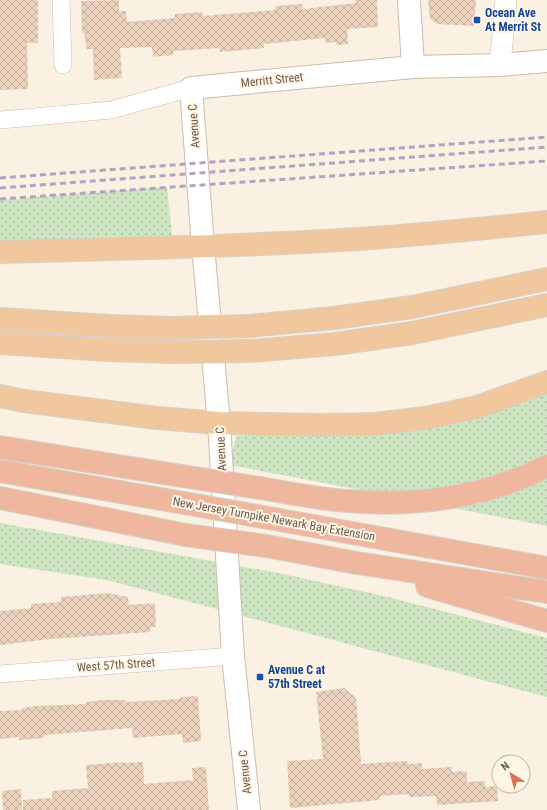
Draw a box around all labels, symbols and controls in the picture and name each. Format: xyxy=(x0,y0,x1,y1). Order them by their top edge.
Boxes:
place label: Ocean Ave At Merrit St xyxy=(485,6,541,34)
marker: Ocean Ave At Merrit St xyxy=(472,15,482,25)
street label: Merritt Street xyxy=(240,70,304,90)
street label: Avenue C xyxy=(185,103,203,148)
street label: Avenue C xyxy=(213,426,229,471)
street label: New Jersey Turnpike Newark Bay Extension xyxy=(172,494,376,544)
street label: West 57th Street xyxy=(76,655,156,675)
place label: Avenue C at 57th Street xyxy=(268,663,325,691)
marker: Avenue C at 57th Street xyxy=(255,672,265,682)
street label: Avenue C xyxy=(236,749,254,795)
north arrow xyxy=(491,754,531,794)
text: N xyxy=(499,759,512,774)

